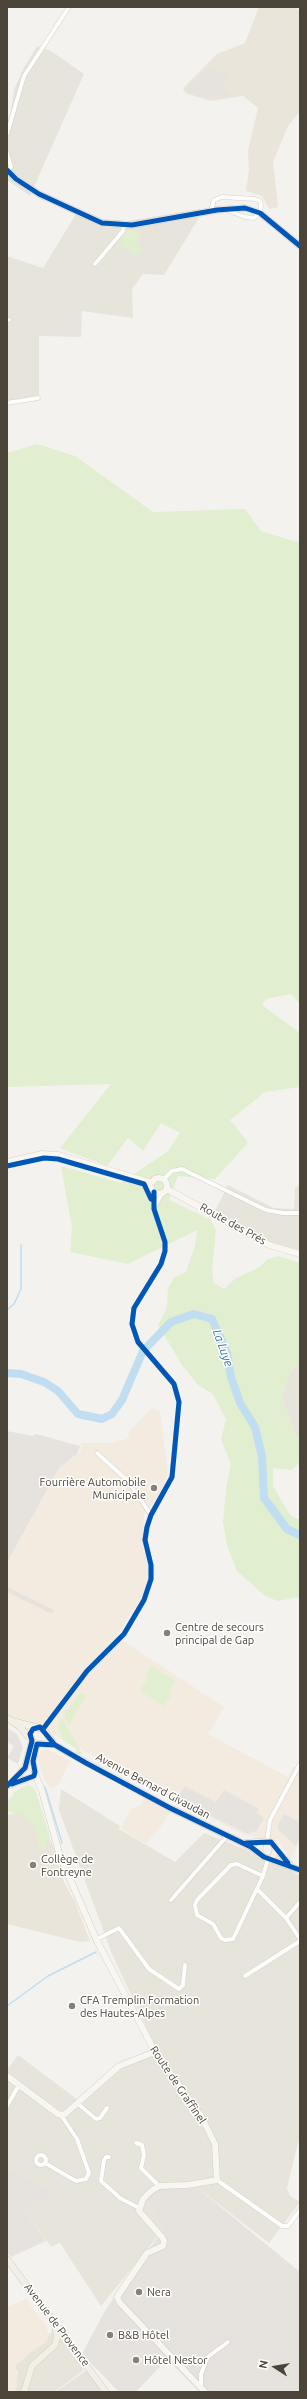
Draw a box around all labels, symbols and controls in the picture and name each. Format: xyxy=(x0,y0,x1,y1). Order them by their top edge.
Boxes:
street label: Route des Prés xyxy=(198,1200,268,1248)
water label: La Luye xyxy=(210,1327,236,1369)
place label: Fourrière Automobile Municipale xyxy=(40,1475,146,1501)
marker: Fourrière Automobile Municipale xyxy=(149,1483,159,1493)
place label: Centre de secours principal de Gap xyxy=(175,1620,264,1646)
marker: Centre de secours principal de Gap xyxy=(162,1628,172,1638)
street label: Avenue Bernard Givaudan xyxy=(94,1750,212,1822)
place label: Collège de Fontreyne xyxy=(41,1852,93,1878)
marker: Collège de Fontreyne xyxy=(28,1860,38,1870)
place label: CFA Tremplin Formation des Hautes-Alpes xyxy=(80,1993,199,2019)
marker: CFA Tremplin Formation des Hautes-Alpes xyxy=(67,2001,77,2011)
street label: Route de Graffinel xyxy=(147,2044,209,2126)
street label: Avenue de Provence xyxy=(21,2281,93,2369)
place label: Nera xyxy=(147,2285,171,2299)
marker: Nera xyxy=(134,2287,144,2297)
place label: B&B Hôtel xyxy=(118,2328,169,2342)
marker: B&B Hôtel xyxy=(105,2330,115,2340)
north arrow xyxy=(255,2347,295,2387)
place label: Hôtel Nestor xyxy=(144,2353,207,2367)
marker: Hôtel Nestor xyxy=(131,2355,141,2365)
text: N xyxy=(257,2359,270,2370)

